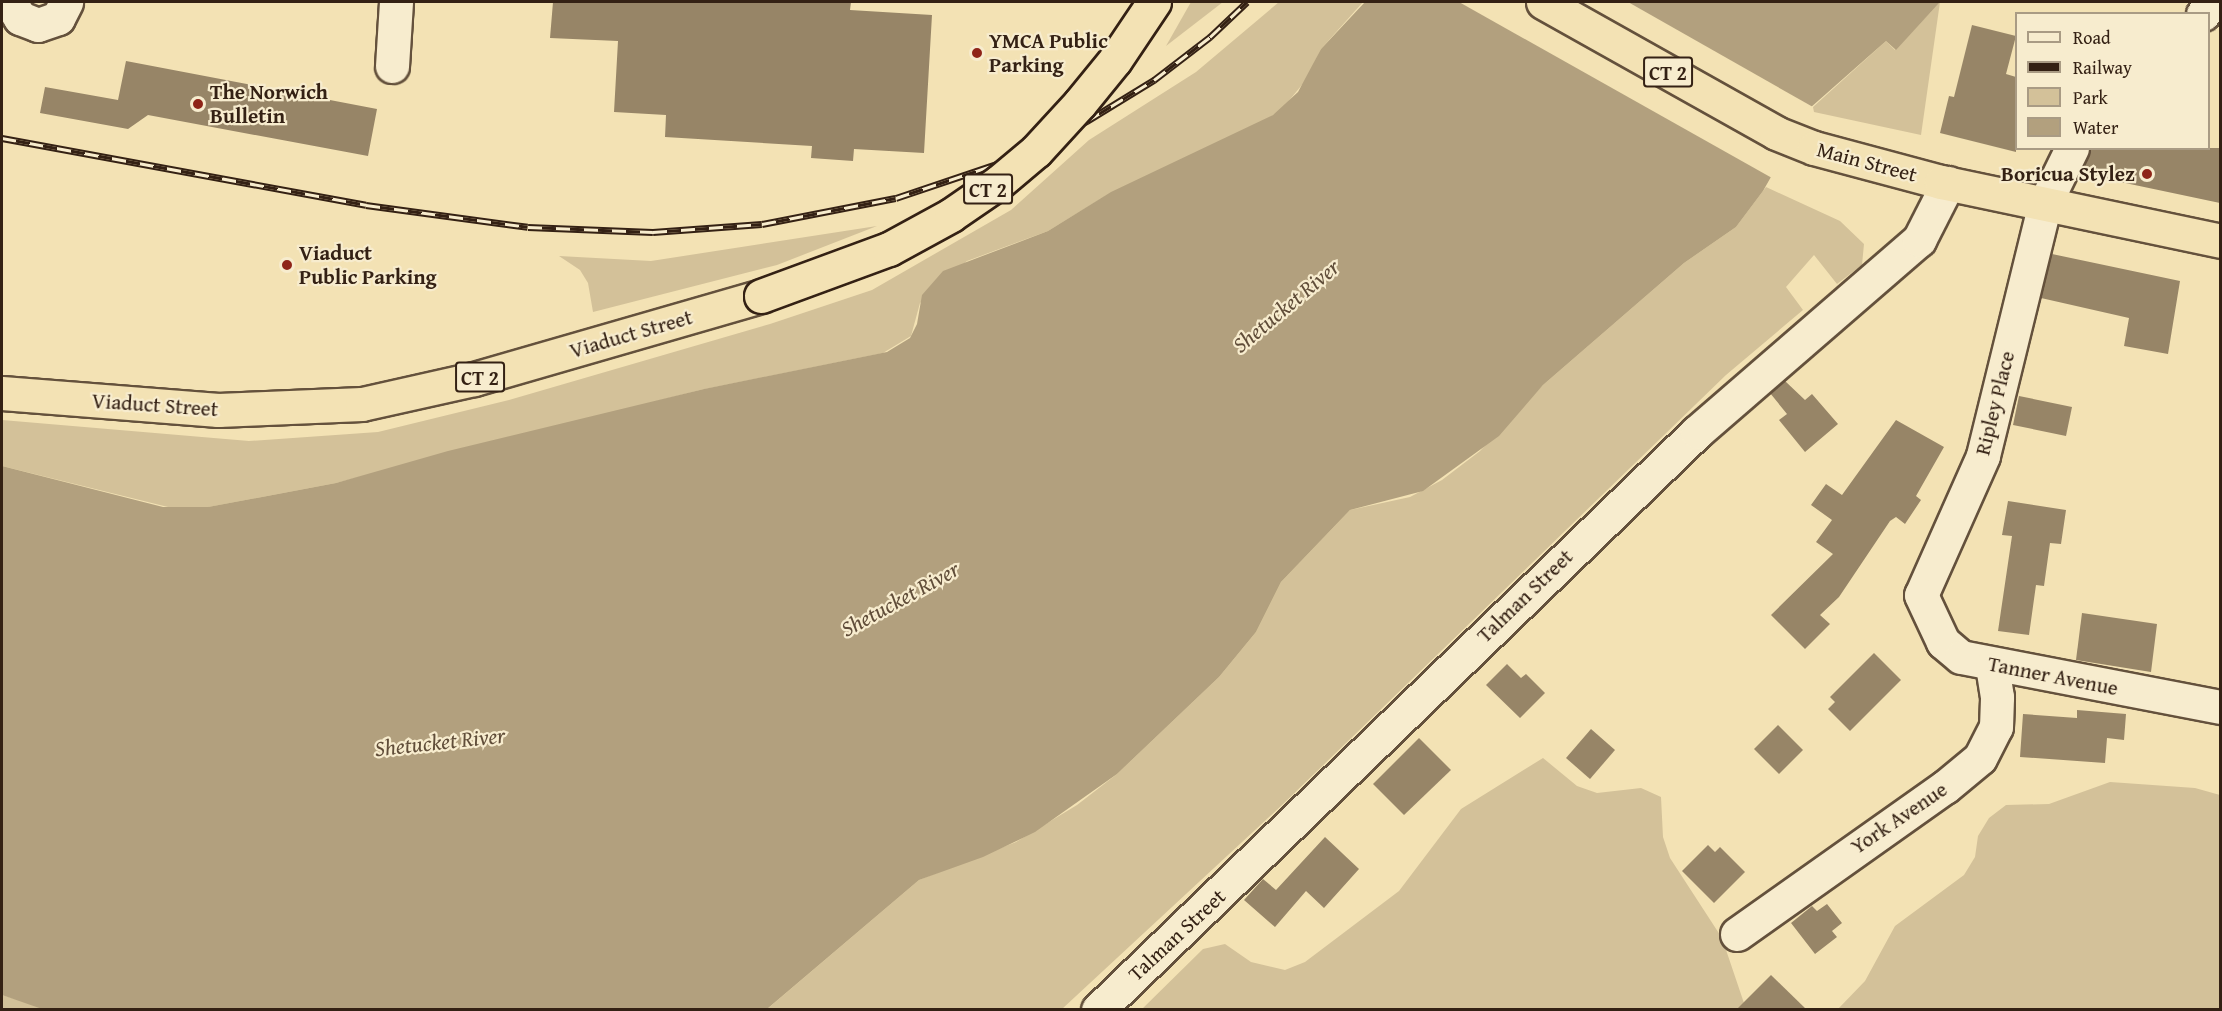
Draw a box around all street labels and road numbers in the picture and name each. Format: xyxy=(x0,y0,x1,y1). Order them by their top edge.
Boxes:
road number: CT 2 xyxy=(1642,55,1694,89)
street label: Main Street xyxy=(1814,137,1920,187)
road number: CT 2 xyxy=(962,172,1014,206)
street label: Viaduct Street xyxy=(567,304,695,364)
street label: Ripley Place xyxy=(1970,348,2020,458)
road number: CT 2 xyxy=(454,360,506,394)
street label: Viaduct Street xyxy=(91,388,219,422)
street label: Talman Street xyxy=(1472,544,1578,648)
street label: Tanner Avenue xyxy=(1986,651,2120,701)
street label: York Avenue xyxy=(1846,777,1952,859)
street label: Talman Street xyxy=(1123,884,1231,986)

